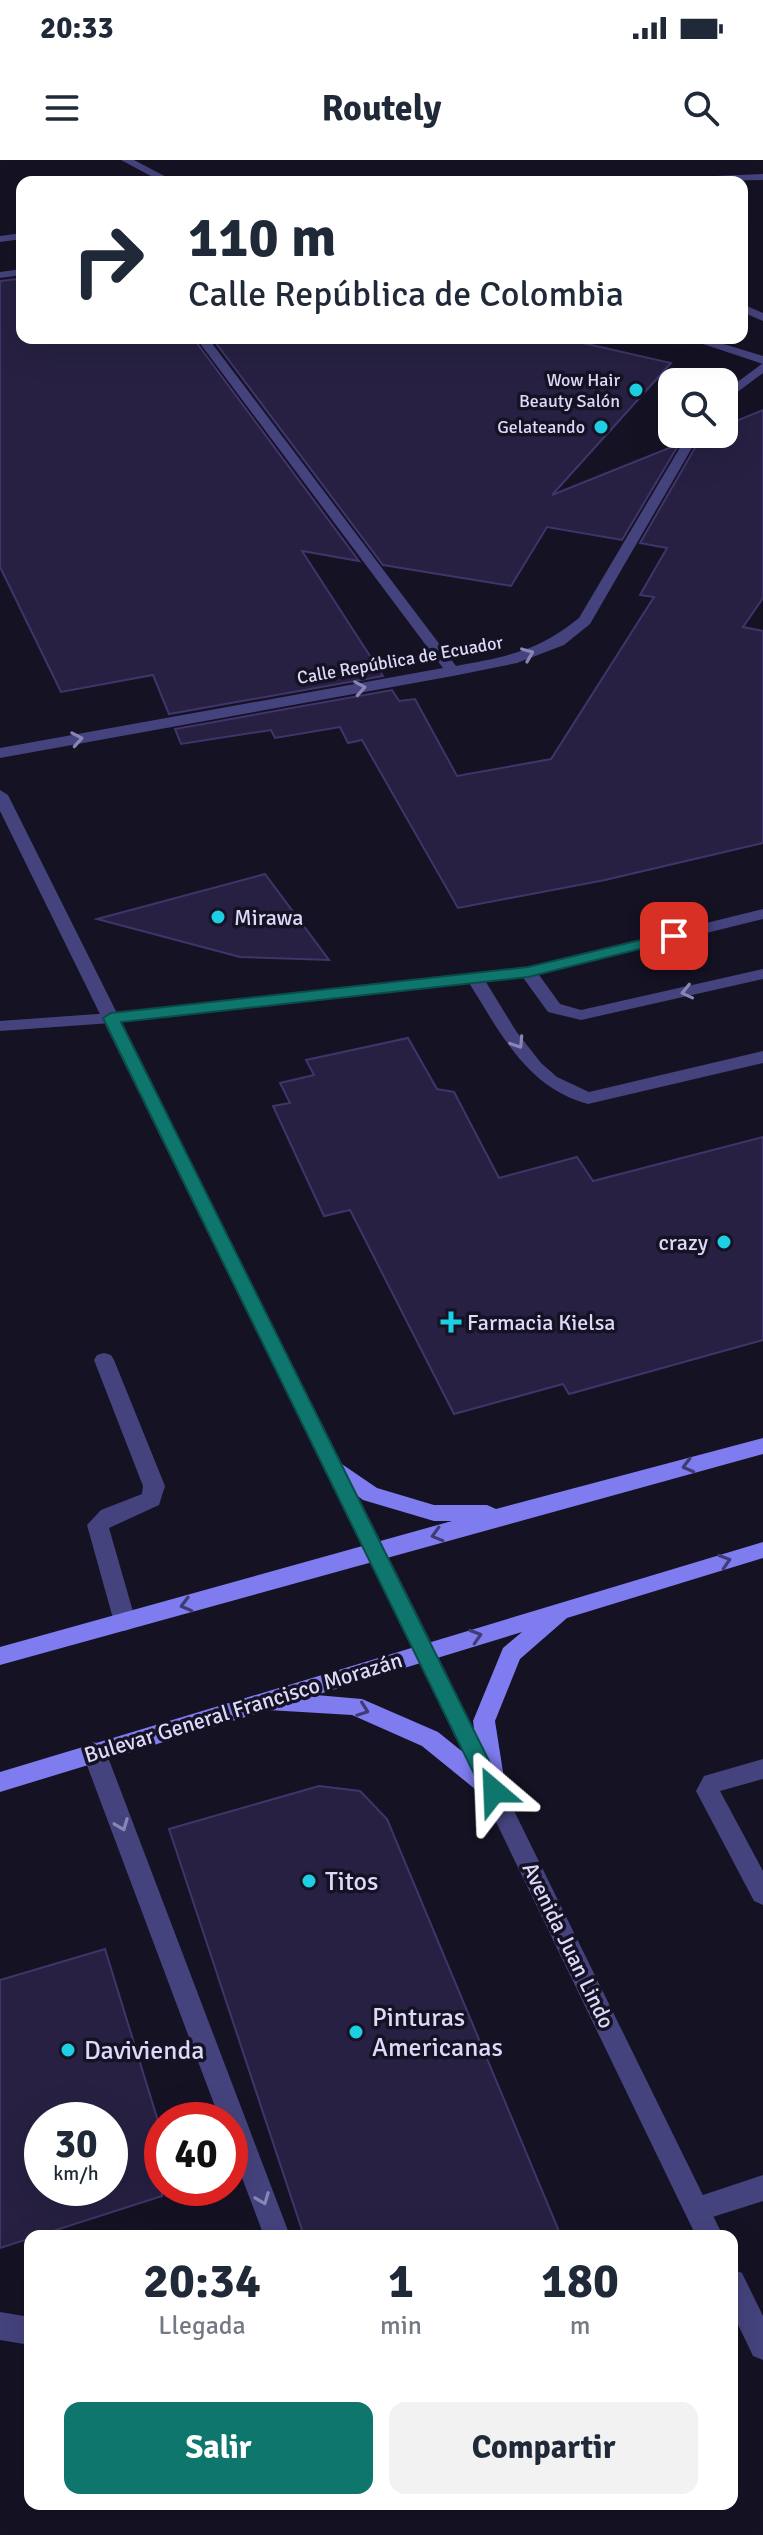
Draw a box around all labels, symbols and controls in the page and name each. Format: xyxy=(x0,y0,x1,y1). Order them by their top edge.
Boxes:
text: 20:33 xyxy=(40,10,114,47)
icon: menu xyxy=(40,86,84,130)
text: Routely xyxy=(322,86,441,131)
icon: search xyxy=(679,86,723,130)
text: 110 m xyxy=(188,203,336,272)
icon: right xyxy=(56,208,160,312)
text: Calle República de Colombia xyxy=(188,272,624,317)
map controls xyxy=(658,368,738,448)
button: search xyxy=(658,368,738,448)
place label: Wow Hair Beauty Salón xyxy=(519,369,620,412)
marker: Wow Hair Beauty Salón xyxy=(627,381,645,399)
place label: Gelateando xyxy=(497,416,585,438)
marker: Gelateando xyxy=(592,418,610,436)
street label: Calle República de Ecuador xyxy=(295,631,505,689)
one-way arrow xyxy=(520,647,534,664)
one-way arrow xyxy=(353,681,367,698)
one-way arrow xyxy=(70,731,84,748)
pin xyxy=(640,902,708,970)
place label: Mirawa xyxy=(234,904,303,931)
marker: Mirawa xyxy=(209,908,227,926)
icon: arrive xyxy=(652,914,696,958)
one-way arrow xyxy=(681,983,694,1000)
one-way arrow xyxy=(508,1034,523,1048)
place label: crazy xyxy=(658,1229,709,1256)
marker: crazy xyxy=(715,1233,733,1251)
place label: Farmacia Kielsa xyxy=(467,1309,615,1336)
marker: Farmacia Kielsa xyxy=(442,1313,460,1331)
one-way arrow xyxy=(681,1457,695,1474)
one-way arrow xyxy=(430,1525,444,1542)
one-way arrow xyxy=(718,1554,732,1570)
one-way arrow xyxy=(180,1595,194,1612)
one-way arrow xyxy=(469,1629,483,1645)
street label: Bulevar General Francisco Morazán xyxy=(81,1646,405,1769)
one-way arrow xyxy=(355,1701,369,1717)
position arrow xyxy=(452,1749,536,1833)
one-way arrow xyxy=(112,1817,129,1831)
street label: Avenida Juan Lindo xyxy=(517,1858,620,2033)
place label: Titos xyxy=(325,1866,378,1898)
marker: Titos xyxy=(300,1872,318,1890)
place label: Pinturas Americanas xyxy=(372,2002,503,2064)
marker: Pinturas Americanas xyxy=(347,2023,365,2041)
place label: Davivienda xyxy=(84,2035,204,2067)
marker: Davivienda xyxy=(59,2041,77,2059)
speed limit sign: 40 xyxy=(144,2102,248,2206)
text: 30 xyxy=(54,2119,98,2169)
text: km/h xyxy=(53,2161,99,2186)
one-way arrow xyxy=(253,2191,270,2205)
text: 20:34 xyxy=(143,2252,261,2311)
text: 1 xyxy=(388,2252,414,2311)
text: 180 xyxy=(541,2252,619,2311)
text: Llegada xyxy=(158,2310,246,2342)
text: min xyxy=(380,2310,422,2342)
text: m xyxy=(570,2310,590,2342)
button: Salir xyxy=(64,2402,373,2494)
button: Compartir xyxy=(389,2402,698,2494)

